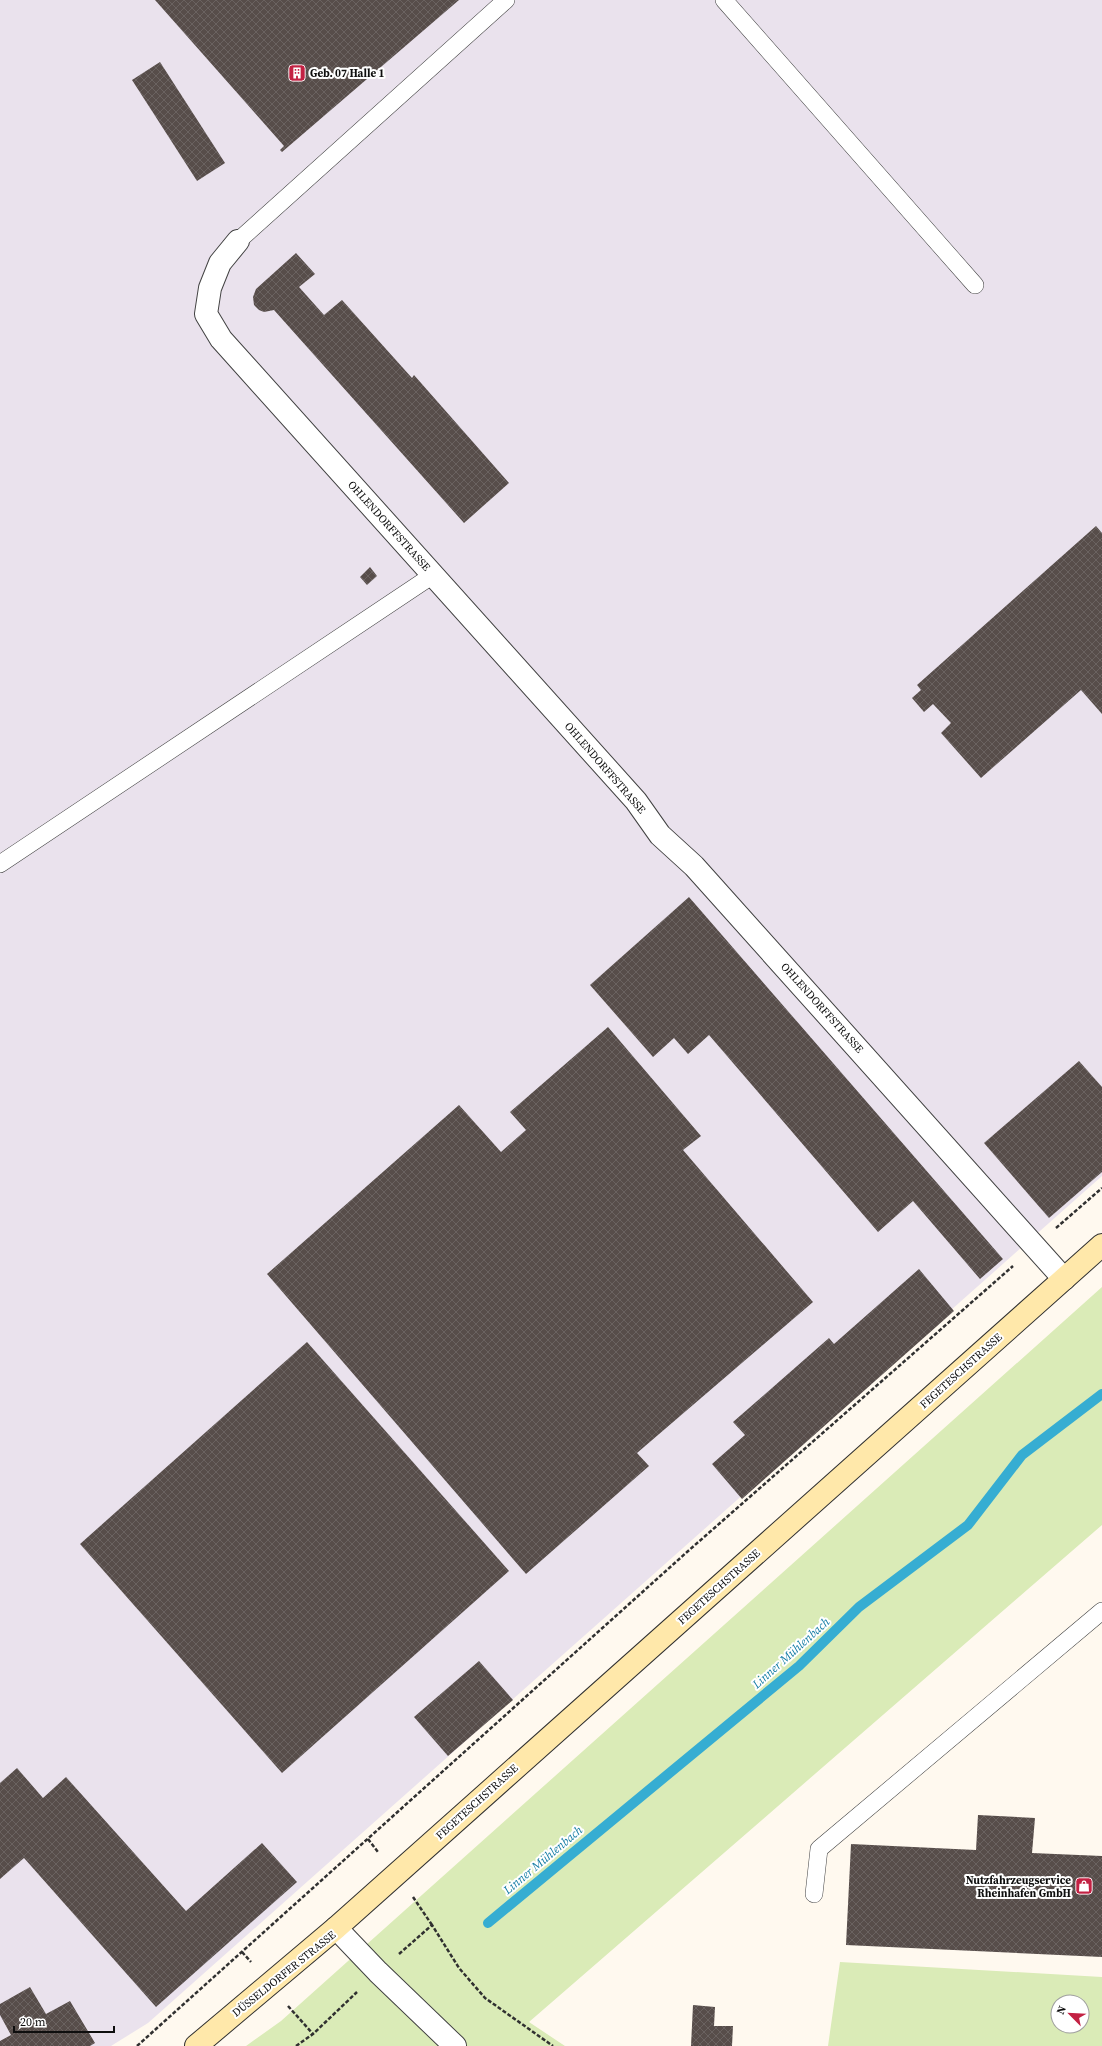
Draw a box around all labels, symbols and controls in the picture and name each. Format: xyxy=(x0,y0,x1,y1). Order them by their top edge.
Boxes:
building icon: Geb. 07 Halle 1 xyxy=(287,63,307,83)
place label: Geb. 07 Halle 1 xyxy=(310,66,385,81)
street label: OHLENDORFFSTRASSE xyxy=(344,478,434,575)
street label: OHLENDORFFSTRASSE xyxy=(561,719,649,817)
street label: OHLENDORFFSTRASSE xyxy=(777,960,867,1057)
street label: FEGETESCHSTRASSE xyxy=(917,1330,1006,1412)
street label: FEGETESCHSTRASSE xyxy=(675,1546,764,1628)
water label: Linner Mühlenbach xyxy=(748,1614,833,1693)
street label: FEGETESCHSTRASSE xyxy=(433,1761,522,1843)
water label: Linner Mühlenbach xyxy=(499,1822,586,1898)
place label: Nutzfahrzeugservice Rheinhafen GmbH xyxy=(966,1873,1072,1901)
shop icon: Nutzfahrzeugservice Rheinhafen GmbH xyxy=(1074,1876,1094,1896)
street label: DÜSSELDORFER STRASSE xyxy=(229,1927,339,2020)
north arrow xyxy=(1050,1994,1090,2034)
text: N xyxy=(1053,2003,1070,2017)
scale bar xyxy=(14,2008,114,2034)
text: 20 m xyxy=(20,2014,46,2030)

